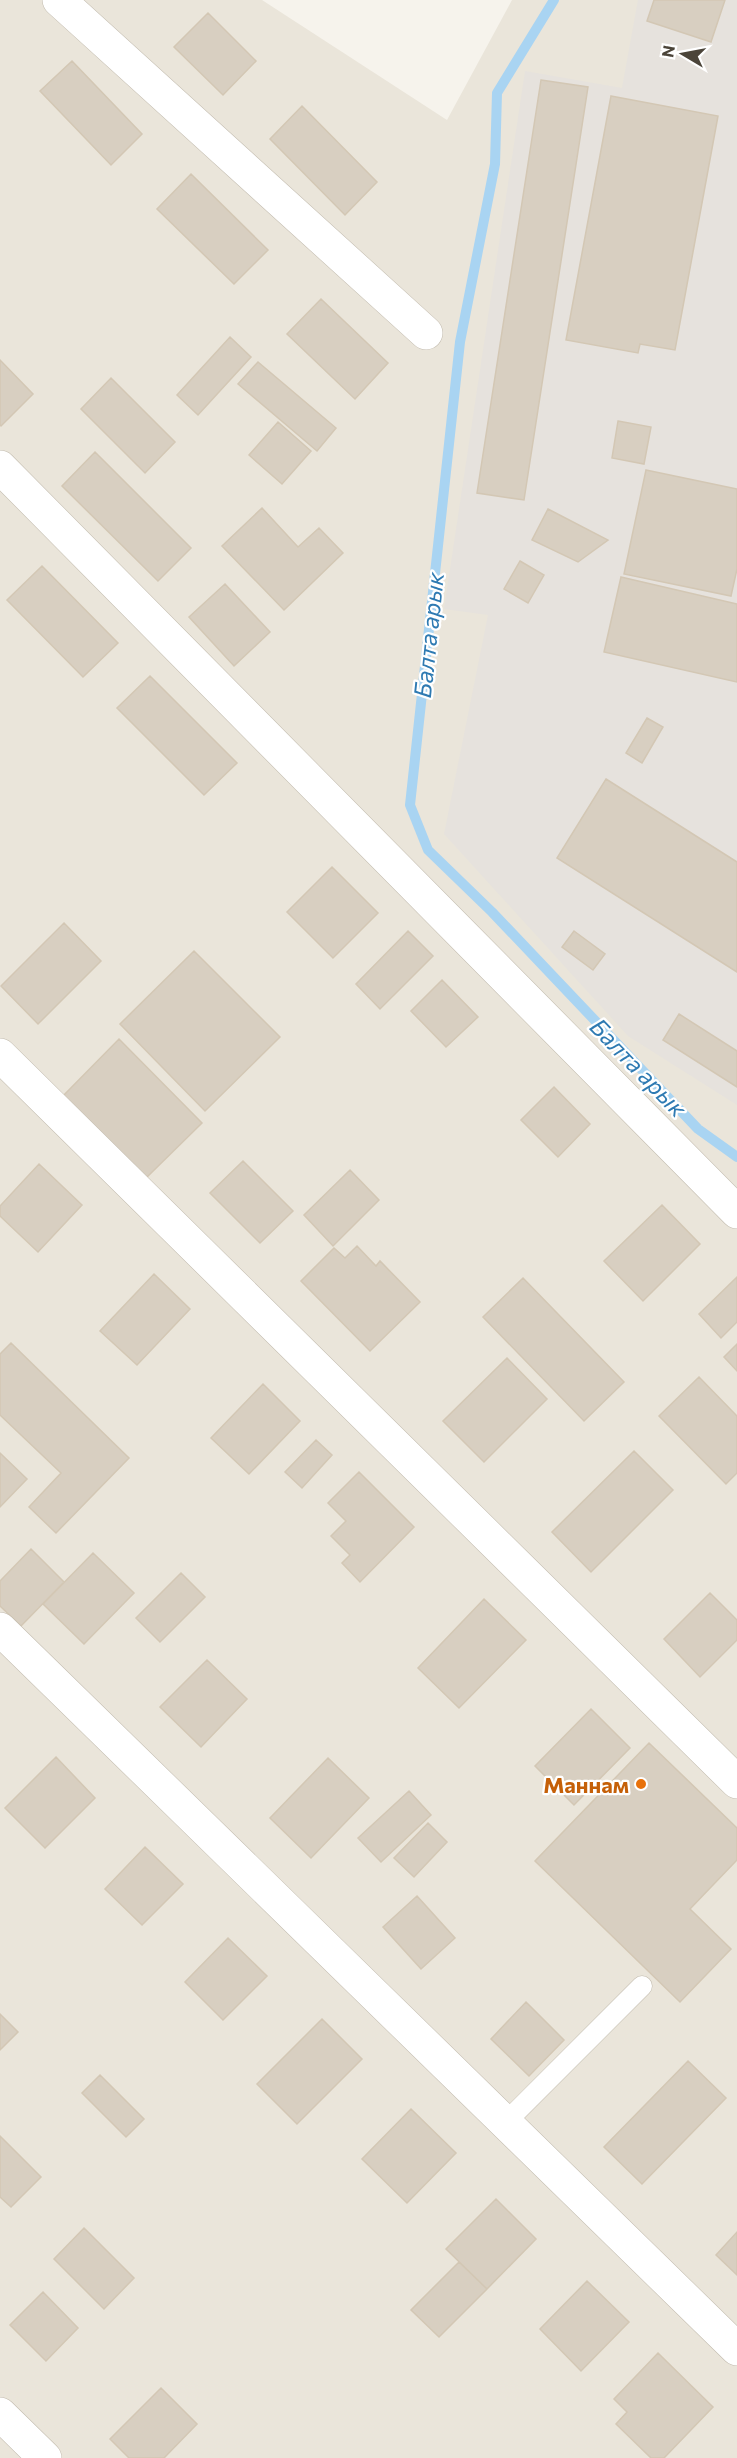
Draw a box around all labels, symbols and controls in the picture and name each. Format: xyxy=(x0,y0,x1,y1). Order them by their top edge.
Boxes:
north arrow xyxy=(653,24,713,84)
text: N xyxy=(657,44,678,59)
water label: Балта арык xyxy=(407,569,449,699)
water label: Балта арык xyxy=(585,1011,694,1123)
place label: Маннам xyxy=(543,1771,629,1798)
marker: Маннам xyxy=(634,1777,648,1791)

